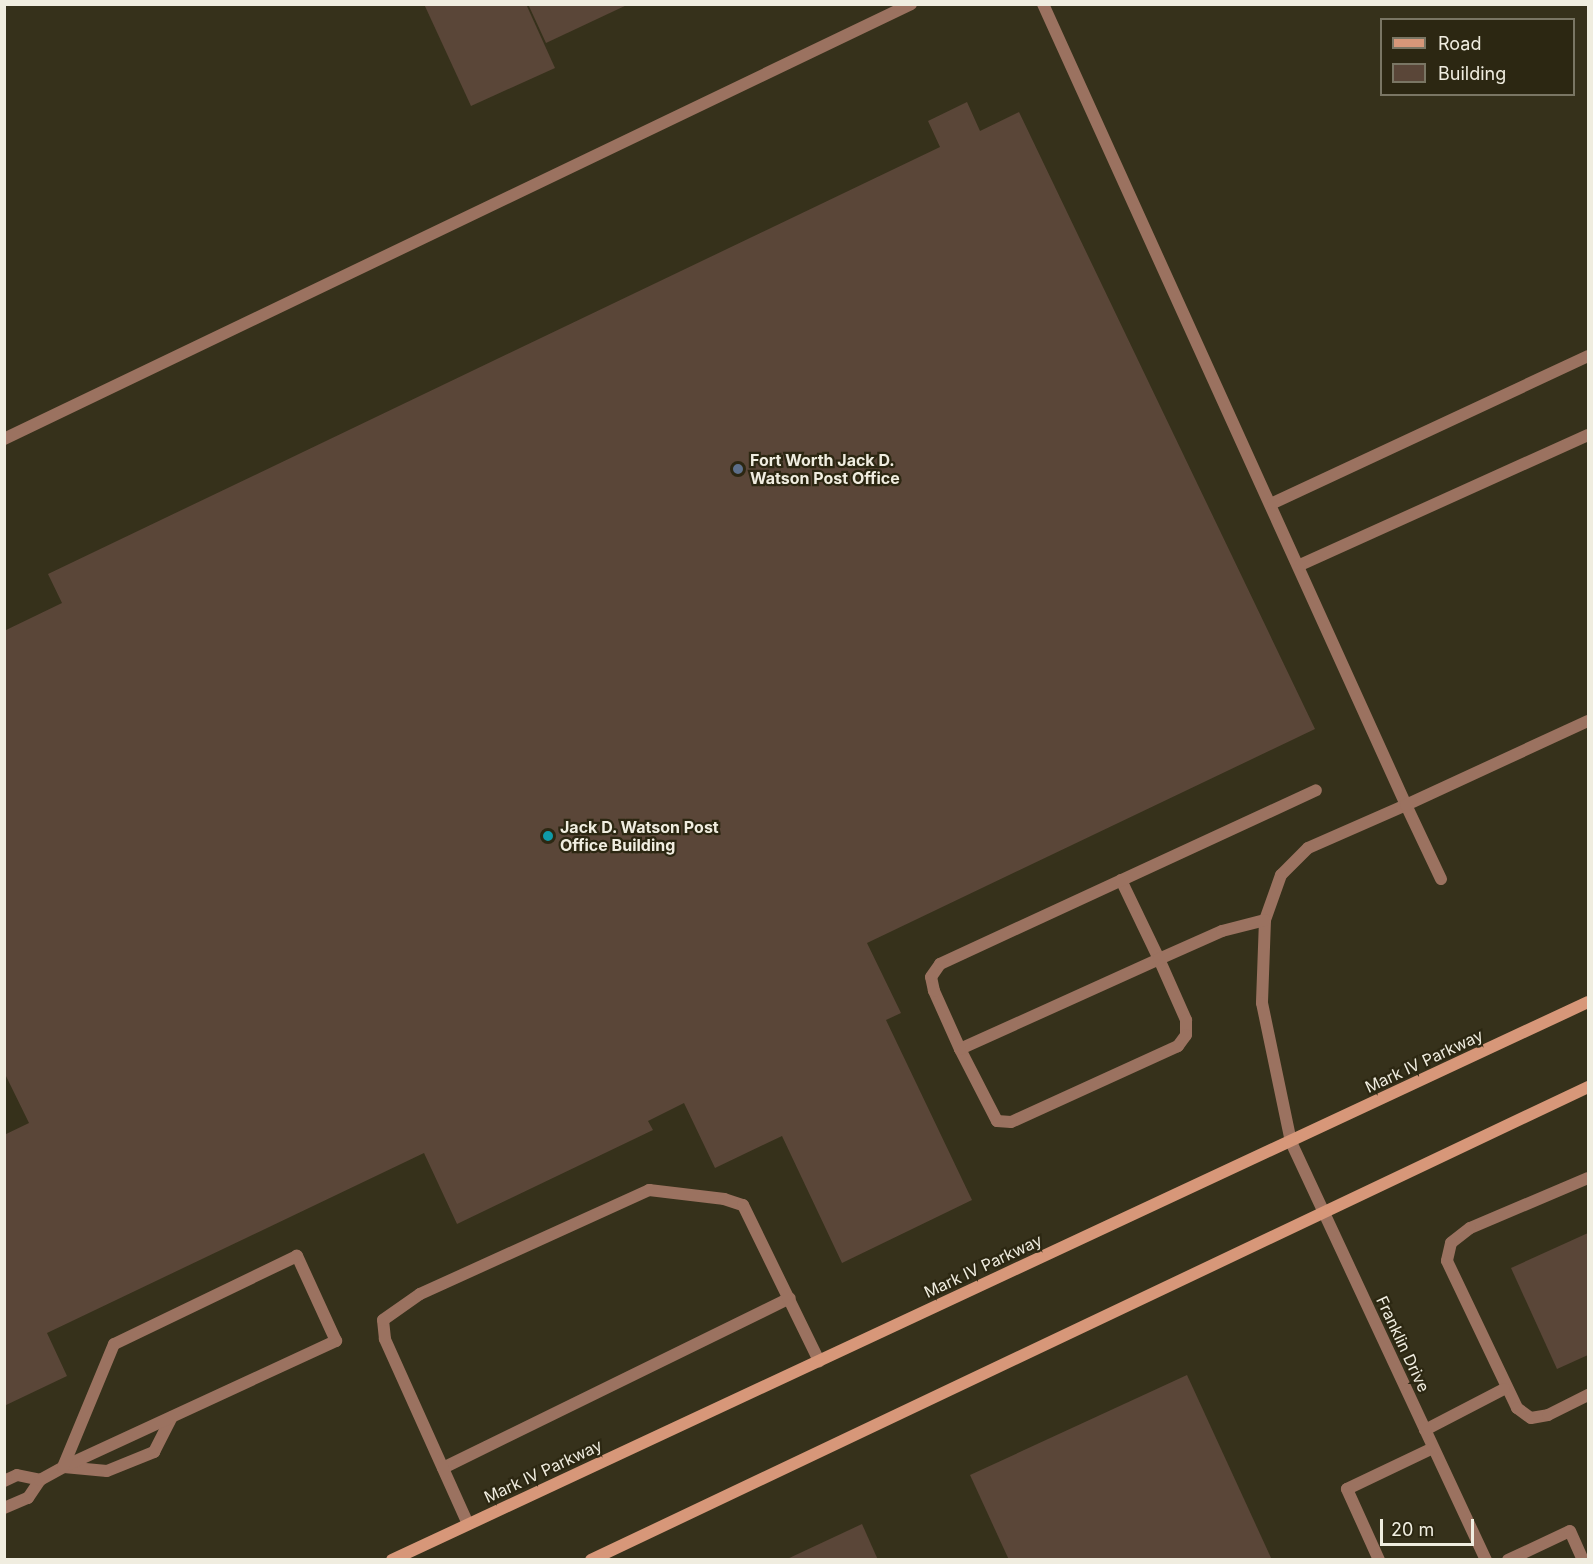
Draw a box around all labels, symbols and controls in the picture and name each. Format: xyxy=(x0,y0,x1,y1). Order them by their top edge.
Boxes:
legend xyxy=(1380,18,1575,96)
text: Road xyxy=(1438,33,1481,54)
text: Building xyxy=(1438,63,1506,84)
place label: Fort Worth Jack D. Watson Post Office xyxy=(750,450,900,488)
marker: Fort Worth Jack D. Watson Post Office xyxy=(731,462,745,476)
place label: Jack D. Watson Post Office Building xyxy=(560,817,719,855)
marker: Jack D. Watson Post Office Building xyxy=(541,829,555,843)
street label: Mark IV Parkway xyxy=(1362,1025,1486,1097)
street label: Mark IV Parkway xyxy=(921,1230,1045,1302)
street label: Franklin Drive xyxy=(1372,1293,1434,1395)
street label: Mark IV Parkway xyxy=(481,1435,605,1507)
scale bar xyxy=(1383,1507,1478,1545)
text: 20 m xyxy=(1391,1519,1434,1540)

